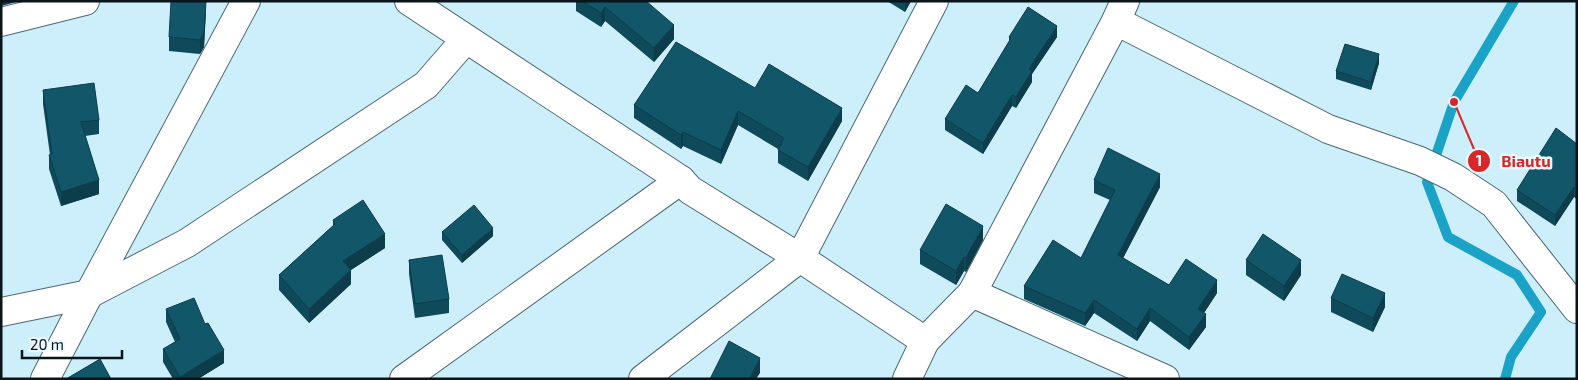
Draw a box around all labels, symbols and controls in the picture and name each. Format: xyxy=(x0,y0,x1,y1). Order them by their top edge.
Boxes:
callout: Biautu xyxy=(1466,146,1560,177)
text: 1 xyxy=(1476,151,1482,169)
text: Biautu xyxy=(1501,151,1551,170)
scale bar xyxy=(22,328,122,360)
text: 20 m xyxy=(30,335,64,353)

